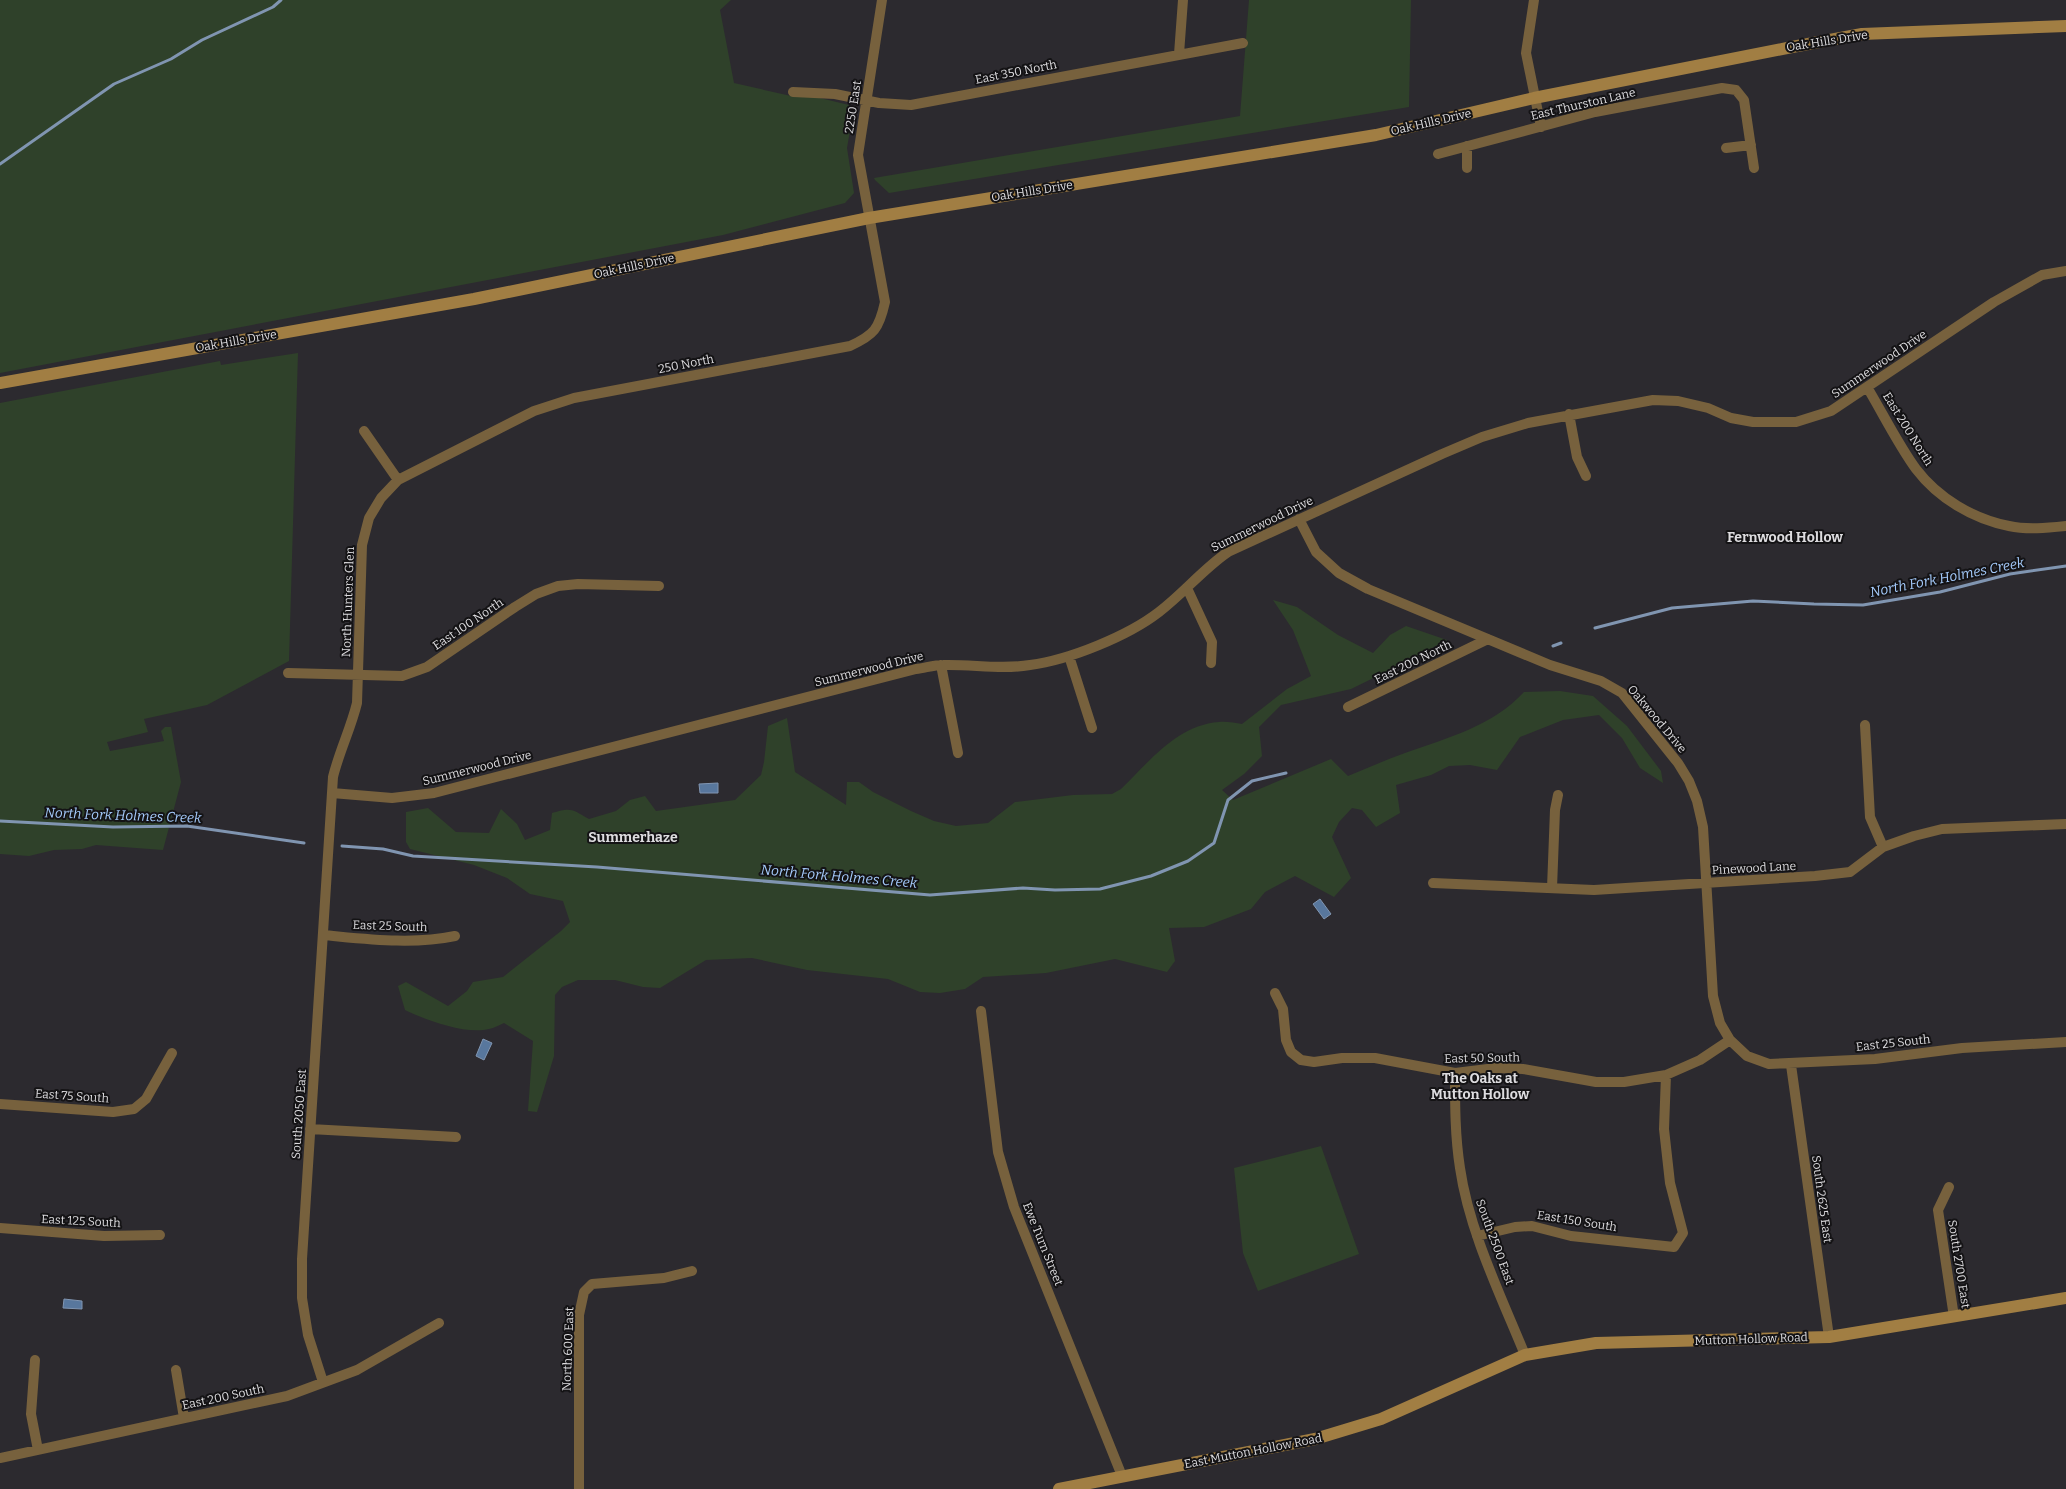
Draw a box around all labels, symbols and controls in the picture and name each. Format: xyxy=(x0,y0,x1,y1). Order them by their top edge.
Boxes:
street label: Oak Hills Drive xyxy=(1785,28,1869,54)
street label: East 350 North xyxy=(974,57,1058,87)
street label: 2250 East xyxy=(842,79,864,134)
street label: East Thurston Lane xyxy=(1529,85,1637,123)
street label: Oak Hills Drive xyxy=(1389,106,1473,138)
street label: Oak Hills Drive xyxy=(990,178,1074,204)
street label: Oak Hills Drive xyxy=(592,251,676,281)
street label: Oak Hills Drive xyxy=(194,327,278,355)
street label: Summerwood Drive xyxy=(1829,327,1929,401)
street label: 250 North xyxy=(657,352,715,376)
street label: East 200 North xyxy=(1880,390,1936,469)
street label: Summerwood Drive xyxy=(1209,493,1315,555)
district label: Fernwood Hollow xyxy=(1727,529,1843,546)
street label: North Hunters Glen xyxy=(339,546,357,657)
water label: North Fork Holmes Creek xyxy=(1868,554,2026,601)
street label: East 100 North xyxy=(430,595,506,653)
street label: East 200 North xyxy=(1372,637,1454,687)
street label: Summerwood Drive xyxy=(813,649,925,689)
street label: Oakwood Drive xyxy=(1625,682,1689,756)
street label: Summerwood Drive xyxy=(421,748,533,788)
water label: North Fork Holmes Creek xyxy=(44,804,202,827)
district label: Summerhaze xyxy=(588,829,678,846)
street label: Pinewood Lane xyxy=(1711,859,1797,877)
water label: North Fork Holmes Creek xyxy=(760,861,918,892)
street label: East 25 South xyxy=(352,918,428,934)
street label: East 25 South xyxy=(1855,1032,1931,1054)
street label: East 50 South xyxy=(1444,1050,1521,1066)
street label: South 2050 East xyxy=(289,1068,309,1159)
district label: The Oaks at Mutton Hollow xyxy=(1431,1070,1530,1103)
street label: East 75 South xyxy=(35,1086,110,1106)
street label: South 2625 East xyxy=(1809,1154,1835,1244)
street label: South 2500 East xyxy=(1473,1197,1517,1287)
street label: Ewe Turn Street xyxy=(1020,1200,1066,1288)
street label: East 150 South xyxy=(1536,1208,1618,1234)
street label: East 125 South xyxy=(41,1212,122,1230)
street label: South 2700 East xyxy=(1945,1219,1973,1310)
street label: North 600 East xyxy=(560,1306,576,1391)
street label: Mutton Hollow Road xyxy=(1694,1330,1808,1348)
street label: East 200 South xyxy=(181,1381,266,1413)
street label: East Mutton Hollow Road xyxy=(1183,1431,1323,1471)

